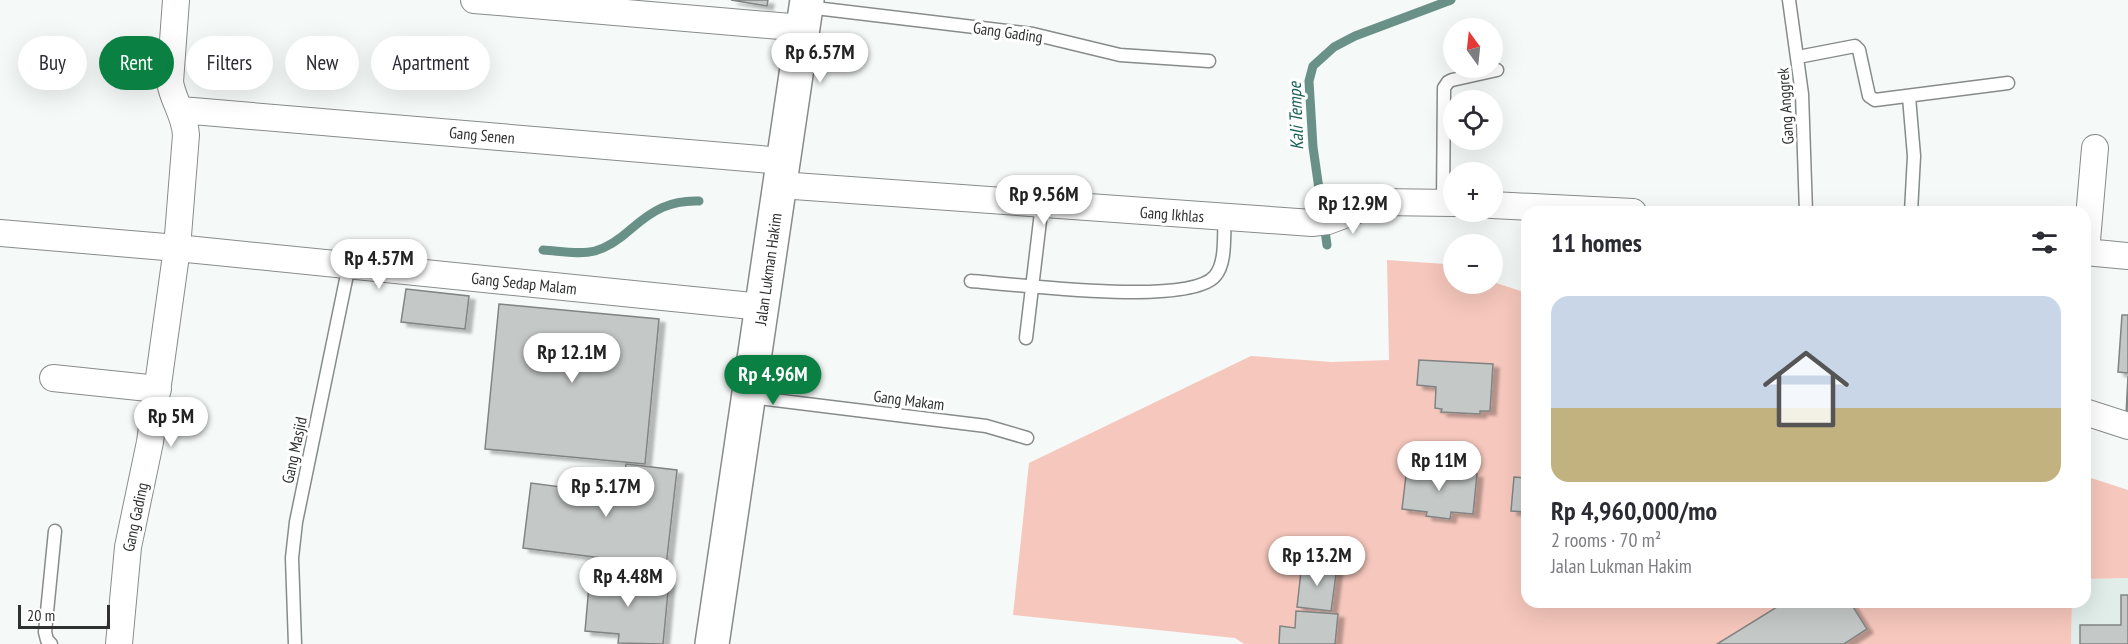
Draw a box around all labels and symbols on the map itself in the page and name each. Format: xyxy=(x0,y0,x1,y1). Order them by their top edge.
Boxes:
street label: Gang Gading xyxy=(972,17,1044,47)
north arrow xyxy=(1443,18,1503,78)
pin: Rp 6.57M xyxy=(758,33,882,84)
street label: Gang Anggrek xyxy=(1772,66,1798,145)
water label: Kali Tempe xyxy=(1283,80,1308,150)
street label: Gang Senen xyxy=(448,122,516,148)
pin: Rp 9.56M xyxy=(982,175,1106,226)
pin: Rp 12.9M xyxy=(1291,184,1415,235)
street label: Gang Ikhlas xyxy=(1139,202,1205,226)
street label: Jalan Lukman Hakim xyxy=(750,212,786,327)
pin: Rp 4.57M xyxy=(317,239,441,290)
street label: Gang Sedap Malam xyxy=(470,268,578,298)
pin: Rp 12.1M xyxy=(510,333,634,384)
pin: Rp 4.96M xyxy=(711,355,835,406)
street label: Gang Makam xyxy=(872,386,946,414)
pin: Rp 5M xyxy=(129,397,213,448)
street label: Gang Masjid xyxy=(277,415,311,485)
pin: Rp 11M xyxy=(1390,441,1488,492)
pin: Rp 5.17M xyxy=(544,467,668,518)
street label: Gang Gading xyxy=(118,481,152,553)
pin: Rp 13.2M xyxy=(1255,536,1379,587)
pin: Rp 4.48M xyxy=(566,557,690,608)
scale bar xyxy=(18,602,110,630)

